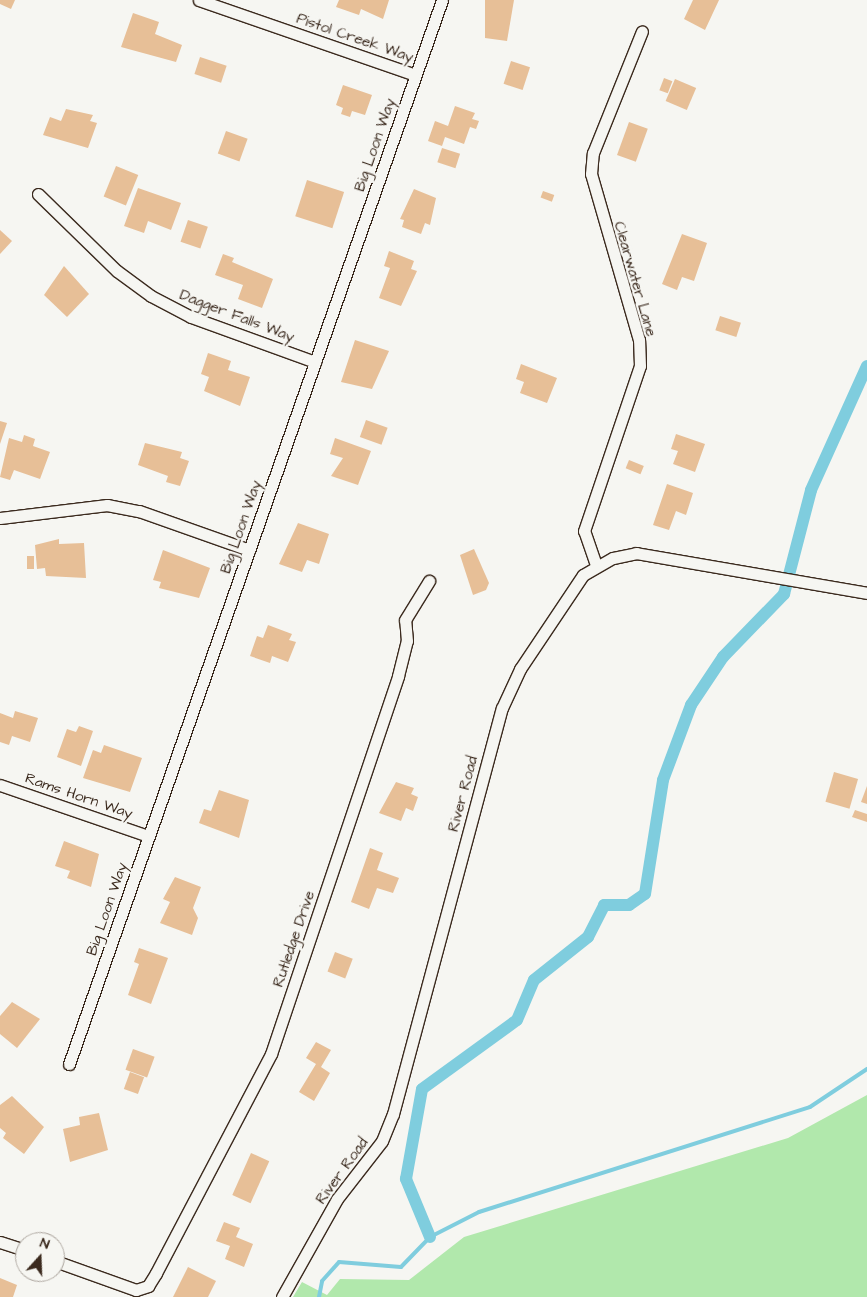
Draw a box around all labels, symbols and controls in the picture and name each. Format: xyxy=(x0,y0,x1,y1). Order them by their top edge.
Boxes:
street label: Pistol Creek Way xyxy=(294,10,416,66)
street label: Big Loon Way xyxy=(351,96,399,194)
street label: Clearwater Lane xyxy=(610,219,660,339)
street label: Dagger Falls Way xyxy=(177,286,297,346)
street label: Big Loon Way xyxy=(217,478,265,576)
street label: River Road xyxy=(444,754,482,834)
street label: Rams Horn Way xyxy=(23,769,135,823)
street label: Big Loon Way xyxy=(83,860,131,958)
street label: Rutledge Drive xyxy=(269,889,319,989)
street label: River Road xyxy=(312,1134,372,1208)
north arrow xyxy=(15,1232,65,1282)
text: N xyxy=(37,1233,52,1255)

